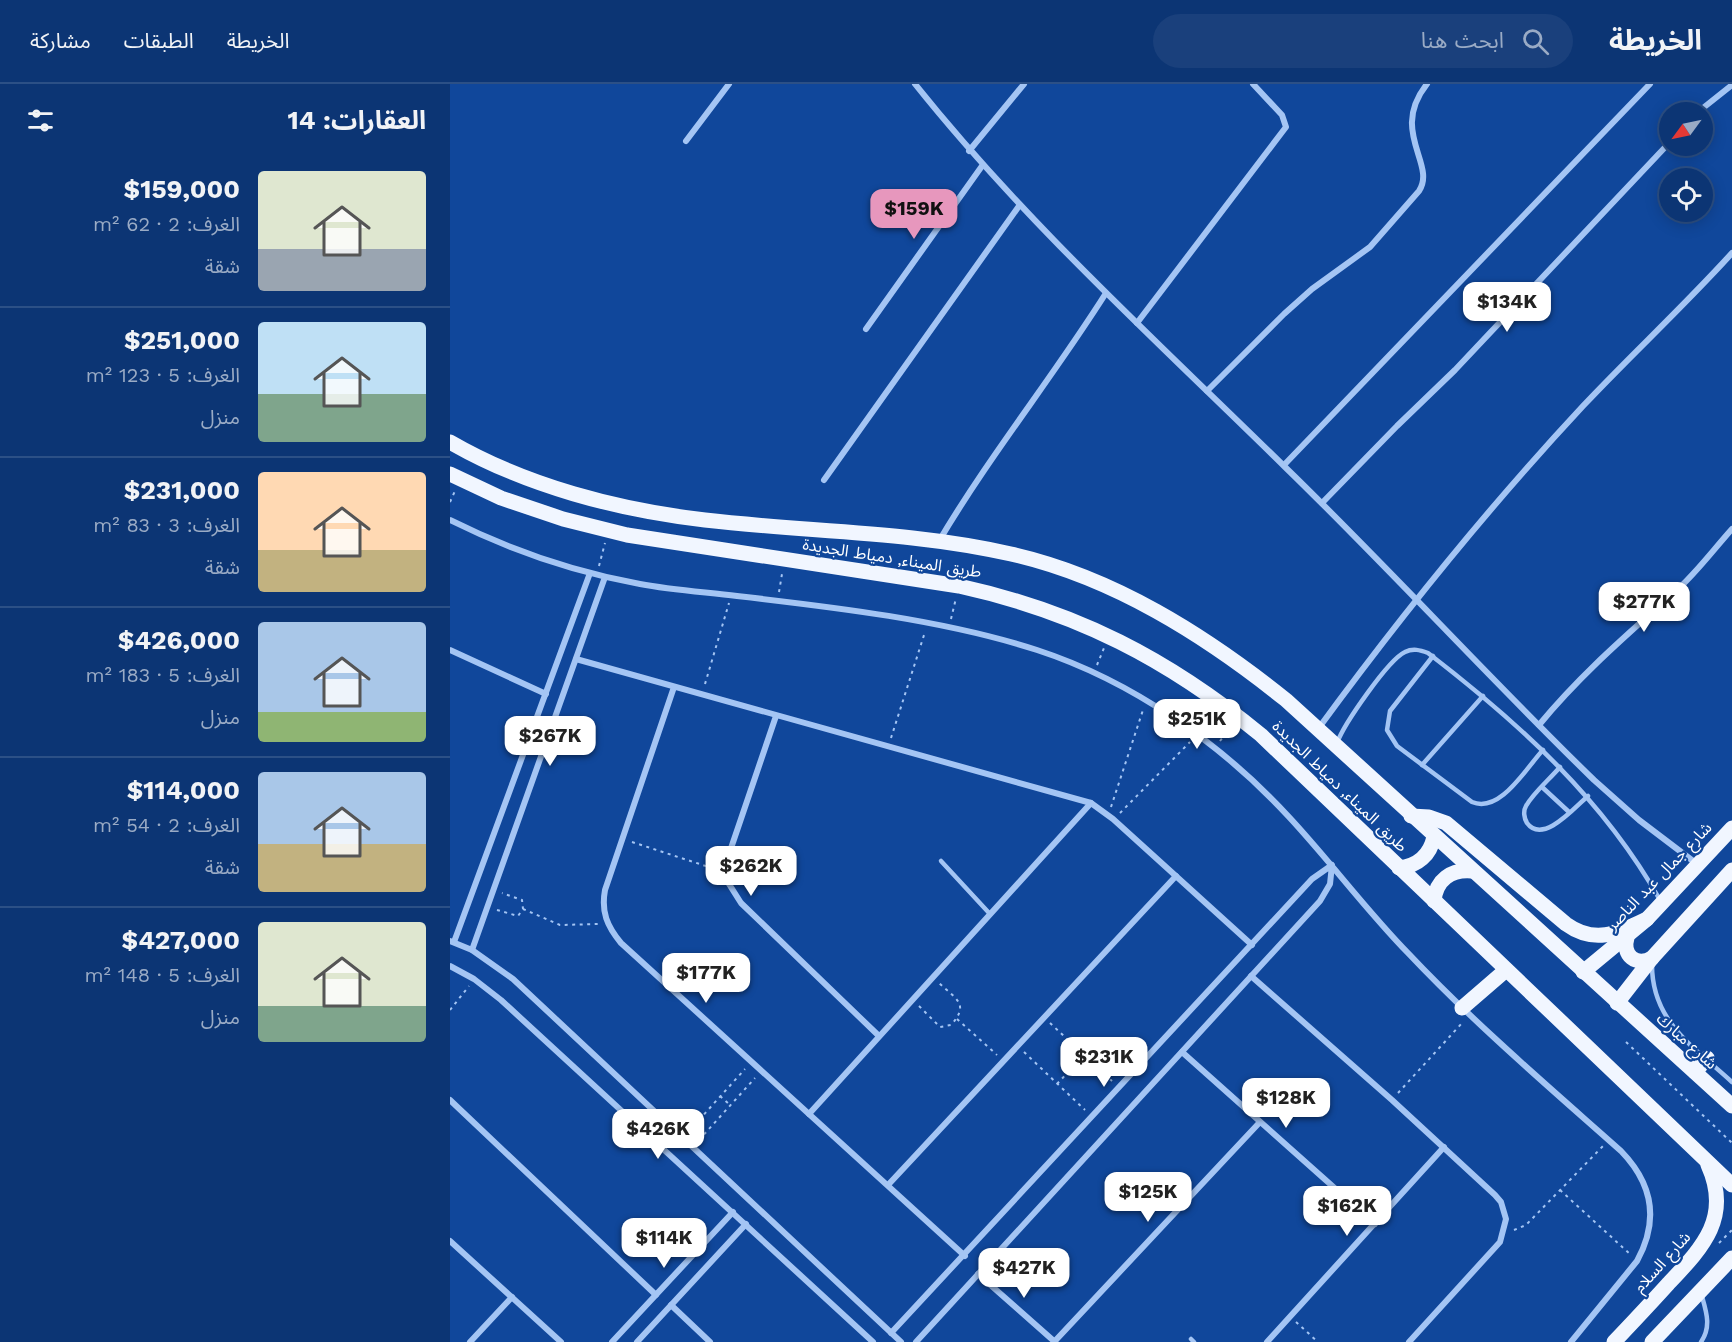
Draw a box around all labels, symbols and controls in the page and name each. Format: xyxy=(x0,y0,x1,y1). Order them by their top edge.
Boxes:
search box xyxy=(1153,14,1573,68)
text: الخريطة xyxy=(1609,24,1702,57)
icon: search xyxy=(1519,25,1552,58)
text: مشاركة xyxy=(30,28,91,53)
text: الطبقات xyxy=(124,28,194,53)
text: الخريطة xyxy=(227,28,290,53)
text: ابحث هنا xyxy=(1421,28,1504,53)
north arrow xyxy=(1659,102,1713,156)
map controls xyxy=(1659,102,1713,222)
icon: filters xyxy=(24,104,57,137)
text: العقارات: 14 xyxy=(287,105,426,135)
button: locate xyxy=(1659,168,1713,222)
text: $159,000 xyxy=(124,174,240,204)
pin: $159K xyxy=(872,189,956,240)
icon: home xyxy=(306,195,378,267)
text: $159K xyxy=(884,196,944,220)
text: الغرف: 2 · 62 m² xyxy=(93,212,240,236)
text: شقة xyxy=(205,254,240,278)
pin: $134K xyxy=(1465,282,1549,333)
text: $134K xyxy=(1477,289,1537,313)
text: $251,000 xyxy=(124,325,240,355)
icon: home xyxy=(306,346,378,418)
text: الغرف: 5 · 123 m² xyxy=(86,363,240,387)
text: منزل xyxy=(201,405,240,429)
text: $231,000 xyxy=(124,475,240,505)
icon: home xyxy=(306,496,378,568)
text: الغرف: 3 · 83 m² xyxy=(93,513,240,537)
street label: طريق الميناء, دمياط الجديدة xyxy=(801,534,983,583)
text: شقة xyxy=(205,555,240,579)
pin: $277K xyxy=(1602,582,1686,633)
text: $277K xyxy=(1613,589,1675,613)
text: $426,000 xyxy=(118,625,240,655)
icon: home xyxy=(306,646,378,718)
text: الغرف: 5 · 183 m² xyxy=(85,663,240,687)
pin: $251K xyxy=(1155,699,1239,750)
text: منزل xyxy=(201,705,240,729)
text: $251K xyxy=(1168,706,1226,730)
pin: $267K xyxy=(508,716,592,767)
street label: طريق الميناء, دمياط الجديدة xyxy=(1268,716,1412,856)
text: $267K xyxy=(519,723,581,747)
text: $114,000 xyxy=(127,775,240,805)
icon: home xyxy=(306,796,378,868)
text: الغرف: 2 · 54 m² xyxy=(93,813,240,837)
street label: شارع جمال عبد الناصر xyxy=(1602,818,1718,937)
pin: $262K xyxy=(709,846,793,897)
text: $262K xyxy=(720,853,782,877)
text: شقة xyxy=(205,855,240,879)
text: $427,000 xyxy=(122,925,240,955)
icon: home xyxy=(306,946,378,1018)
pin: $177K xyxy=(664,953,748,1004)
text: $177K xyxy=(676,960,736,984)
text: الغرف: 5 · 148 m² xyxy=(85,963,240,987)
text: منزل xyxy=(201,1005,240,1029)
street label: شارع مبارك xyxy=(1651,1009,1721,1075)
pin: $231K xyxy=(1062,1037,1146,1088)
text: $231K xyxy=(1074,1044,1134,1068)
pin: $128K xyxy=(1244,1078,1328,1129)
text: $128K xyxy=(1256,1085,1316,1109)
pin: $426K xyxy=(616,1109,700,1160)
text: $426K xyxy=(626,1116,690,1140)
pin: $125K xyxy=(1106,1172,1190,1223)
text: $125K xyxy=(1119,1179,1177,1203)
pin: $162K xyxy=(1305,1186,1389,1237)
text: $162K xyxy=(1317,1193,1377,1217)
pin: $114K xyxy=(622,1218,706,1269)
text: $114K xyxy=(636,1225,692,1249)
street label: شارع السلام xyxy=(1630,1228,1697,1298)
pin: $427K xyxy=(982,1248,1066,1299)
text: $427K xyxy=(992,1255,1056,1279)

